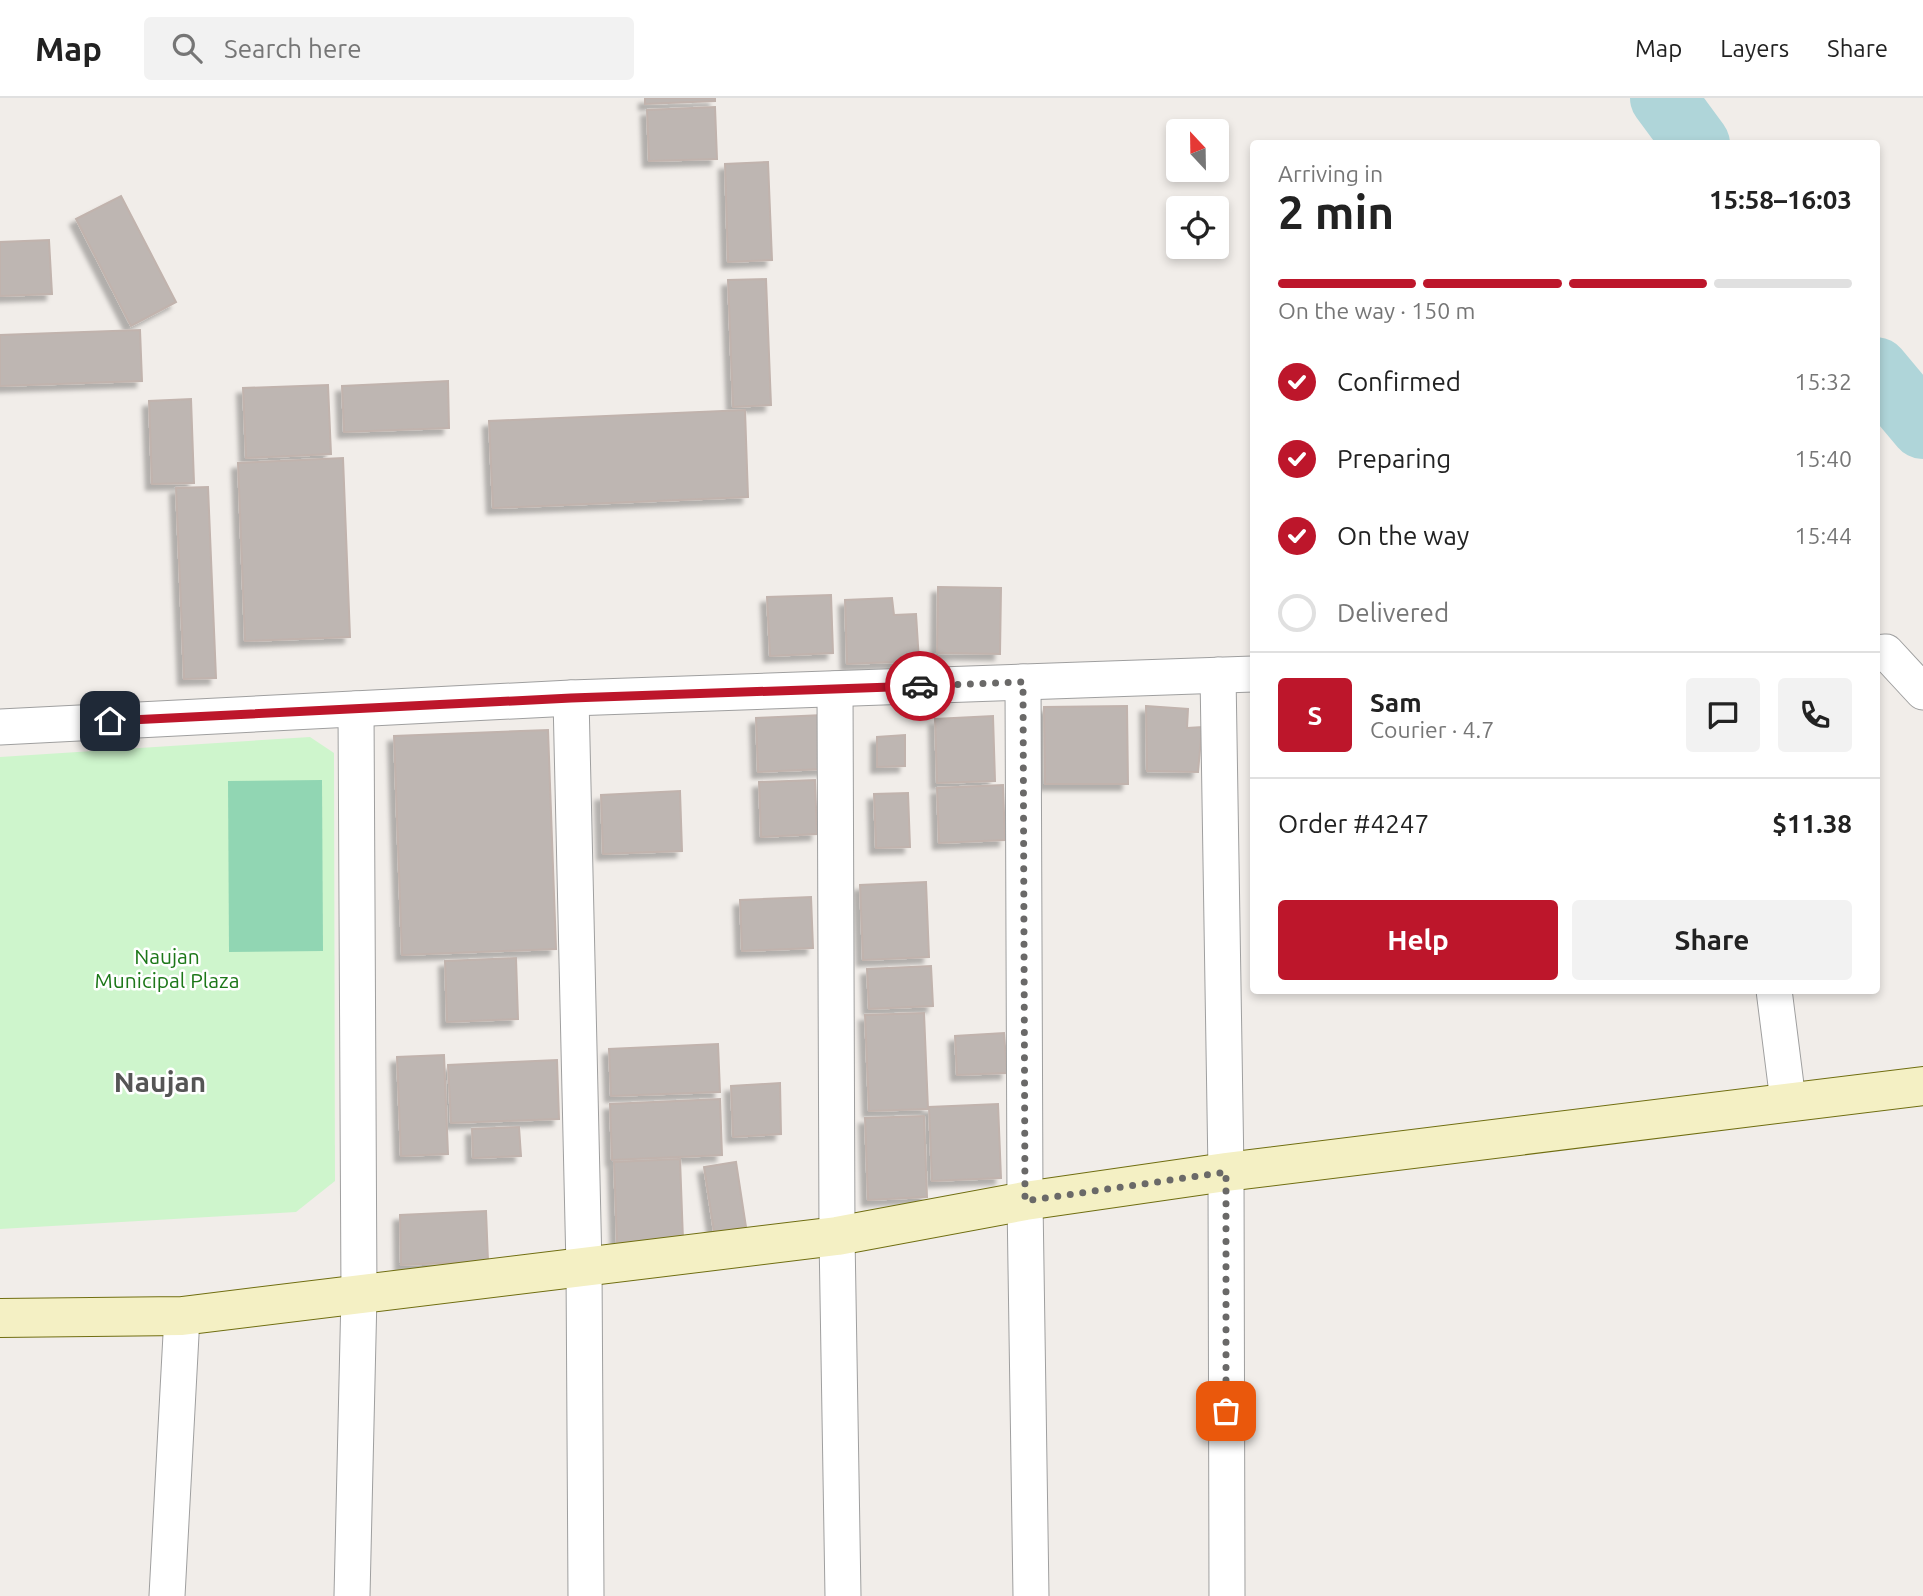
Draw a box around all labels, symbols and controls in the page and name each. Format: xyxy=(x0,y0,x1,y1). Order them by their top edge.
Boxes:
search box xyxy=(144,17,634,80)
icon: search xyxy=(168,29,206,67)
text: Map xyxy=(35,30,102,67)
text: Search here xyxy=(224,34,362,63)
text: Map xyxy=(1635,35,1682,62)
text: Layers xyxy=(1720,35,1789,62)
text: Share xyxy=(1827,35,1888,62)
north arrow xyxy=(1166,119,1228,182)
map controls xyxy=(1166,119,1229,259)
text: Arriving in xyxy=(1278,161,1383,186)
text: 15:58–16:03 xyxy=(1709,185,1852,214)
text: 2 min xyxy=(1278,186,1394,238)
button: locate xyxy=(1166,196,1229,259)
text: On the way · 150 m xyxy=(1278,298,1475,323)
icon: check xyxy=(1278,363,1316,401)
text: Confirmed xyxy=(1337,367,1461,396)
text: 15:32 xyxy=(1794,369,1852,394)
icon: check xyxy=(1278,440,1316,478)
text: Preparing xyxy=(1337,444,1451,473)
text: 15:40 xyxy=(1794,446,1852,471)
icon: check xyxy=(1278,517,1316,555)
text: On the way xyxy=(1337,521,1469,550)
text: 15:44 xyxy=(1794,523,1852,548)
text: Delivered xyxy=(1337,598,1449,627)
courier xyxy=(885,651,955,721)
icon: car xyxy=(901,667,939,705)
button: chat xyxy=(1686,678,1760,752)
button: phone xyxy=(1778,678,1852,752)
text: Sam xyxy=(1370,688,1422,717)
pin xyxy=(80,691,140,751)
text: S xyxy=(1308,701,1322,730)
icon: home xyxy=(91,702,129,740)
text: Courier · 4.7 xyxy=(1370,717,1494,742)
text: Order #4247 xyxy=(1278,809,1429,838)
text: $11.38 xyxy=(1772,809,1852,838)
button: Help xyxy=(1278,900,1558,980)
button: Share xyxy=(1572,900,1852,980)
park label: Naujan Municipal Plaza xyxy=(95,944,239,992)
district label: Naujan xyxy=(114,1066,206,1097)
pin xyxy=(1196,1381,1256,1441)
icon: bag xyxy=(1207,1392,1245,1430)

